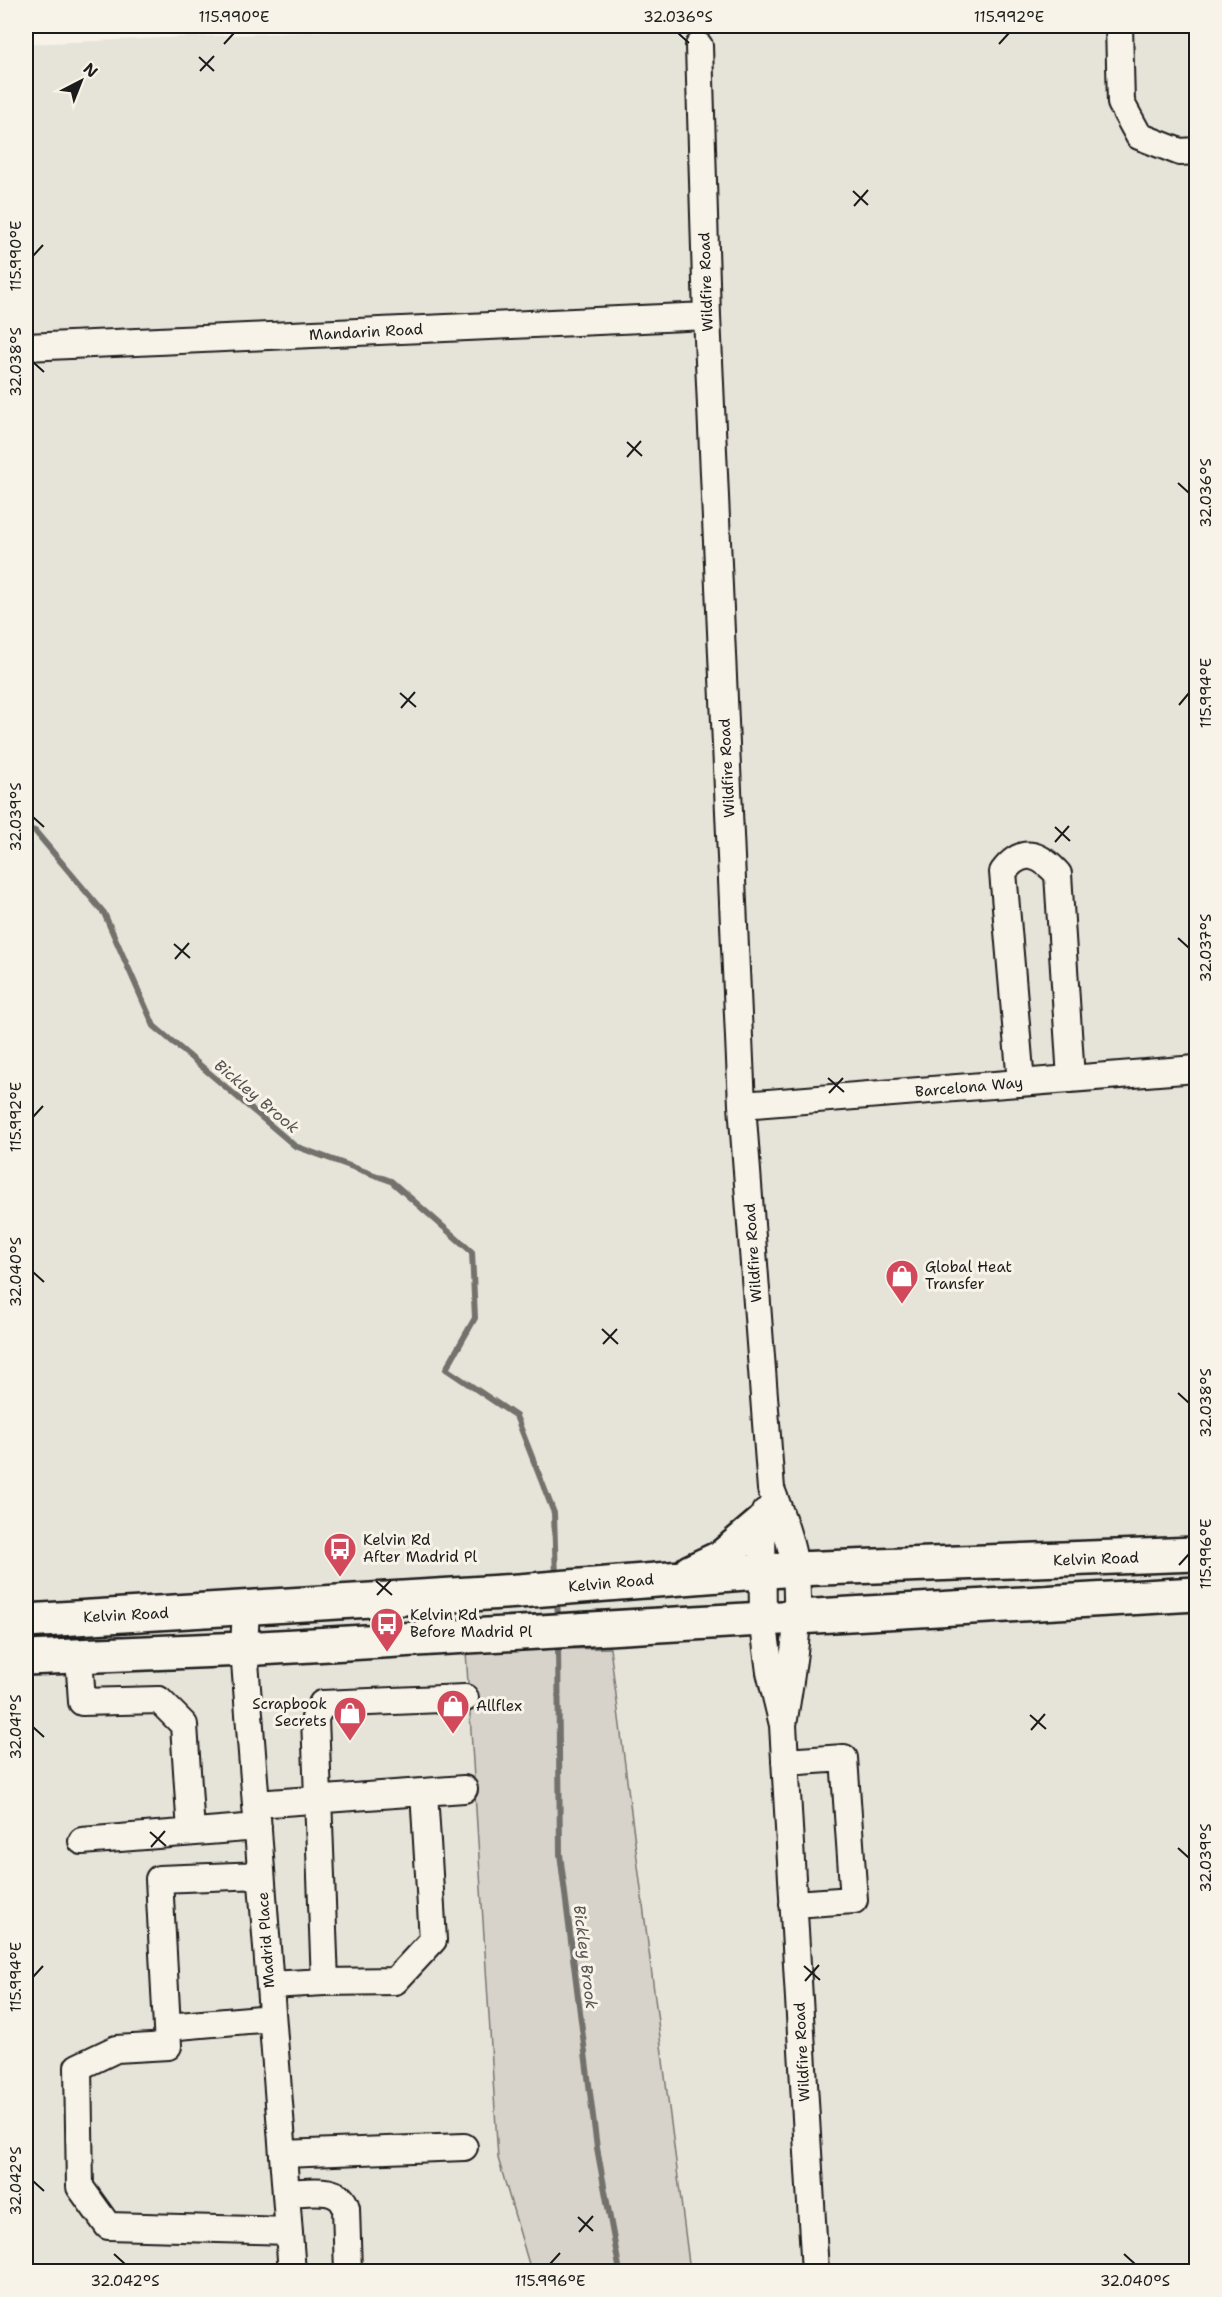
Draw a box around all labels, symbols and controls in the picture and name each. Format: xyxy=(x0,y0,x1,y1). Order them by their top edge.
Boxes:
text: 115.990°E xyxy=(199,7,269,27)
text: 32.036°S xyxy=(643,7,713,27)
text: 115.992°E xyxy=(974,7,1044,27)
north arrow xyxy=(51,51,111,111)
text: N xyxy=(79,58,102,82)
text: 115.990°E xyxy=(6,221,26,291)
street label: Wildfire Road xyxy=(694,231,718,332)
street label: Mandarin Road xyxy=(309,319,424,345)
text: 32.038°S xyxy=(6,327,26,397)
text: 32.036°S xyxy=(1196,458,1216,528)
text: 115.994°E xyxy=(1196,658,1216,728)
street label: Wildfire Road xyxy=(714,717,740,818)
text: 32.039°S xyxy=(6,782,26,852)
text: 32.037°S xyxy=(1196,914,1216,982)
water label: Bickley Brook xyxy=(210,1055,304,1138)
street label: Barcelona Way xyxy=(914,1072,1024,1102)
text: 115.992°E xyxy=(6,1082,26,1152)
street label: Wildfire Road xyxy=(740,1202,766,1303)
text: 32.040°S xyxy=(6,1237,26,1307)
place label: Global Heat Transfer xyxy=(925,1257,1012,1294)
shop icon: Global Heat Transfer xyxy=(884,1258,920,1305)
text: 32.038°S xyxy=(1196,1368,1216,1438)
text: 115.996°E xyxy=(1196,1519,1216,1589)
place label: Kelvin Rd After Madrid Pl xyxy=(363,1530,478,1567)
bus stop icon: Kelvin Rd After Madrid Pl xyxy=(322,1531,358,1578)
street label: Kelvin Road xyxy=(1053,1547,1140,1570)
street label: Kelvin Road xyxy=(567,1569,655,1597)
street label: Kelvin Road xyxy=(83,1603,170,1627)
place label: Kelvin Rd Before Madrid Pl xyxy=(410,1605,533,1642)
bus stop icon: Kelvin Rd Before Madrid Pl xyxy=(369,1606,405,1653)
shop icon: Allflex xyxy=(435,1688,471,1735)
text: 32.041°S xyxy=(6,1694,26,1760)
place label: Scrapbook Secrets xyxy=(252,1694,327,1731)
shop icon: Scrapbook Secrets xyxy=(332,1695,368,1742)
place label: Allflex xyxy=(476,1696,522,1716)
text: 32.039°S xyxy=(1196,1823,1216,1893)
street label: Madrid Place xyxy=(253,1891,279,1989)
water label: Bickley Brook xyxy=(569,1904,602,2010)
text: 115.994°E xyxy=(6,1942,26,2012)
street label: Wildfire Road xyxy=(789,2001,815,2102)
text: 32.042°S xyxy=(6,2146,26,2216)
text: 32.042°S xyxy=(90,2271,160,2291)
text: 115.996°E xyxy=(515,2271,585,2291)
text: 32.040°S xyxy=(1100,2271,1170,2291)

